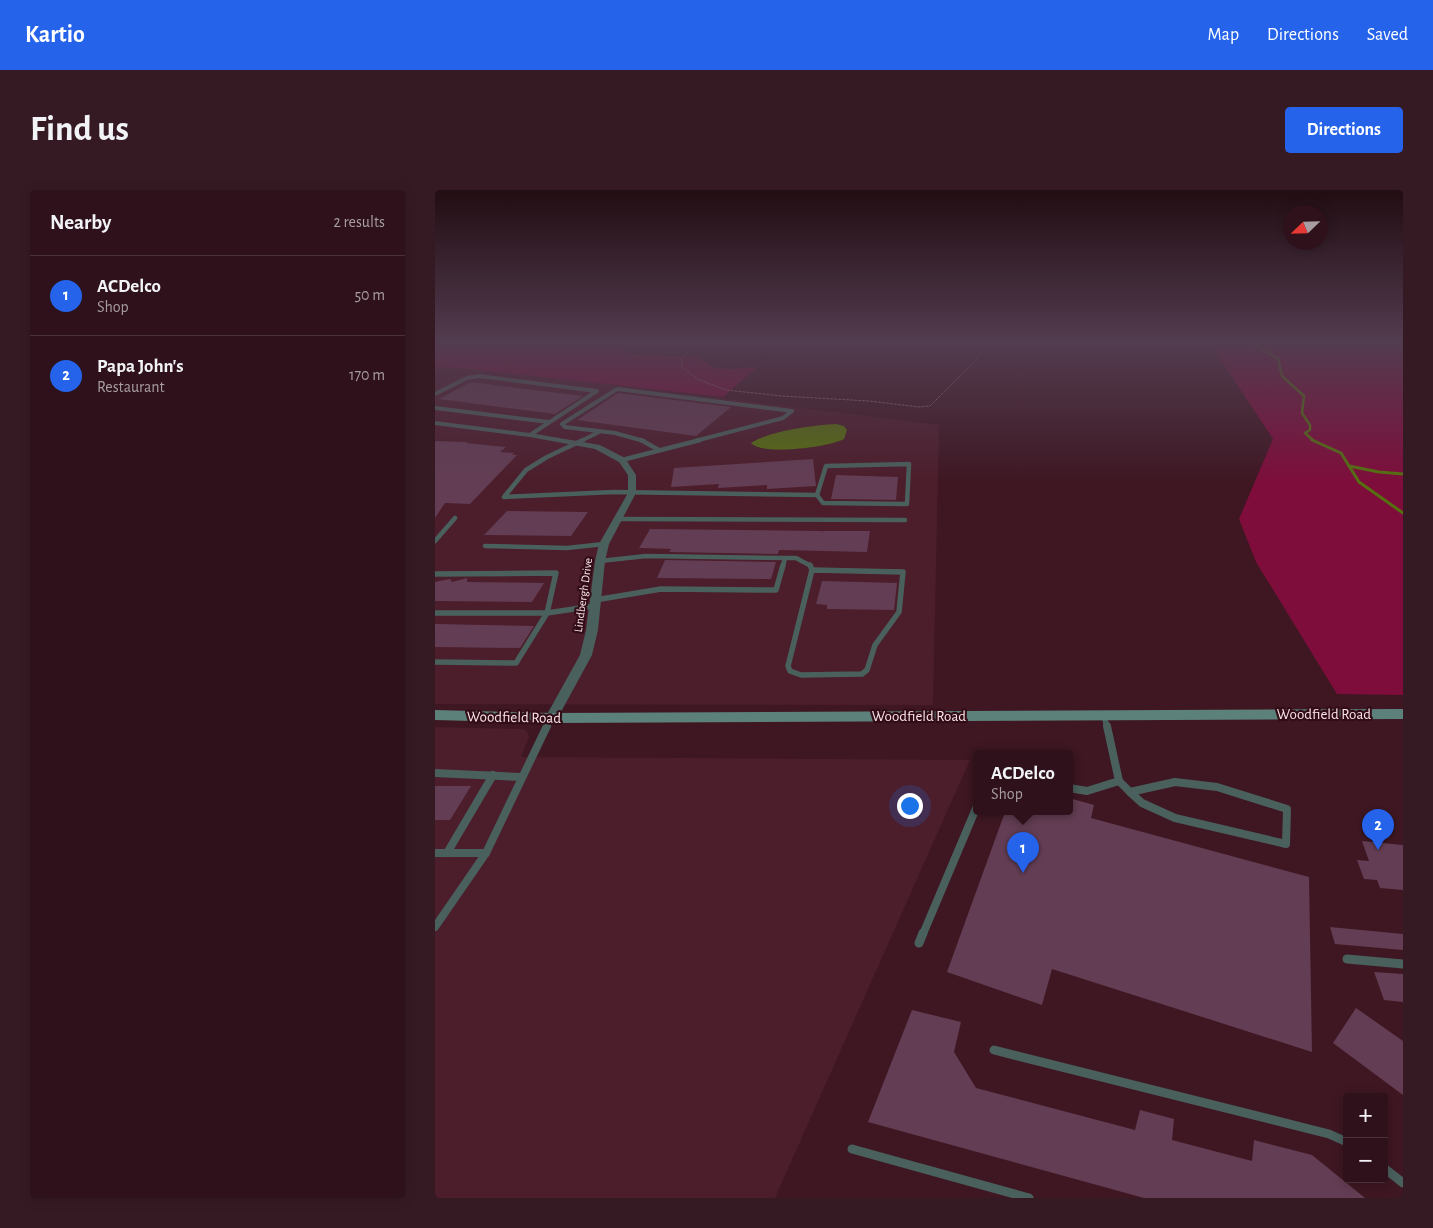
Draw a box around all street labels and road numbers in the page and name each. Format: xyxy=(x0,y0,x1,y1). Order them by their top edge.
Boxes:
street label: Lindbergh Drive xyxy=(572,557,594,633)
street label: Woodfield Road xyxy=(1277,707,1371,722)
street label: Woodfield Road xyxy=(467,709,561,726)
street label: Woodfield Road xyxy=(872,709,966,724)

